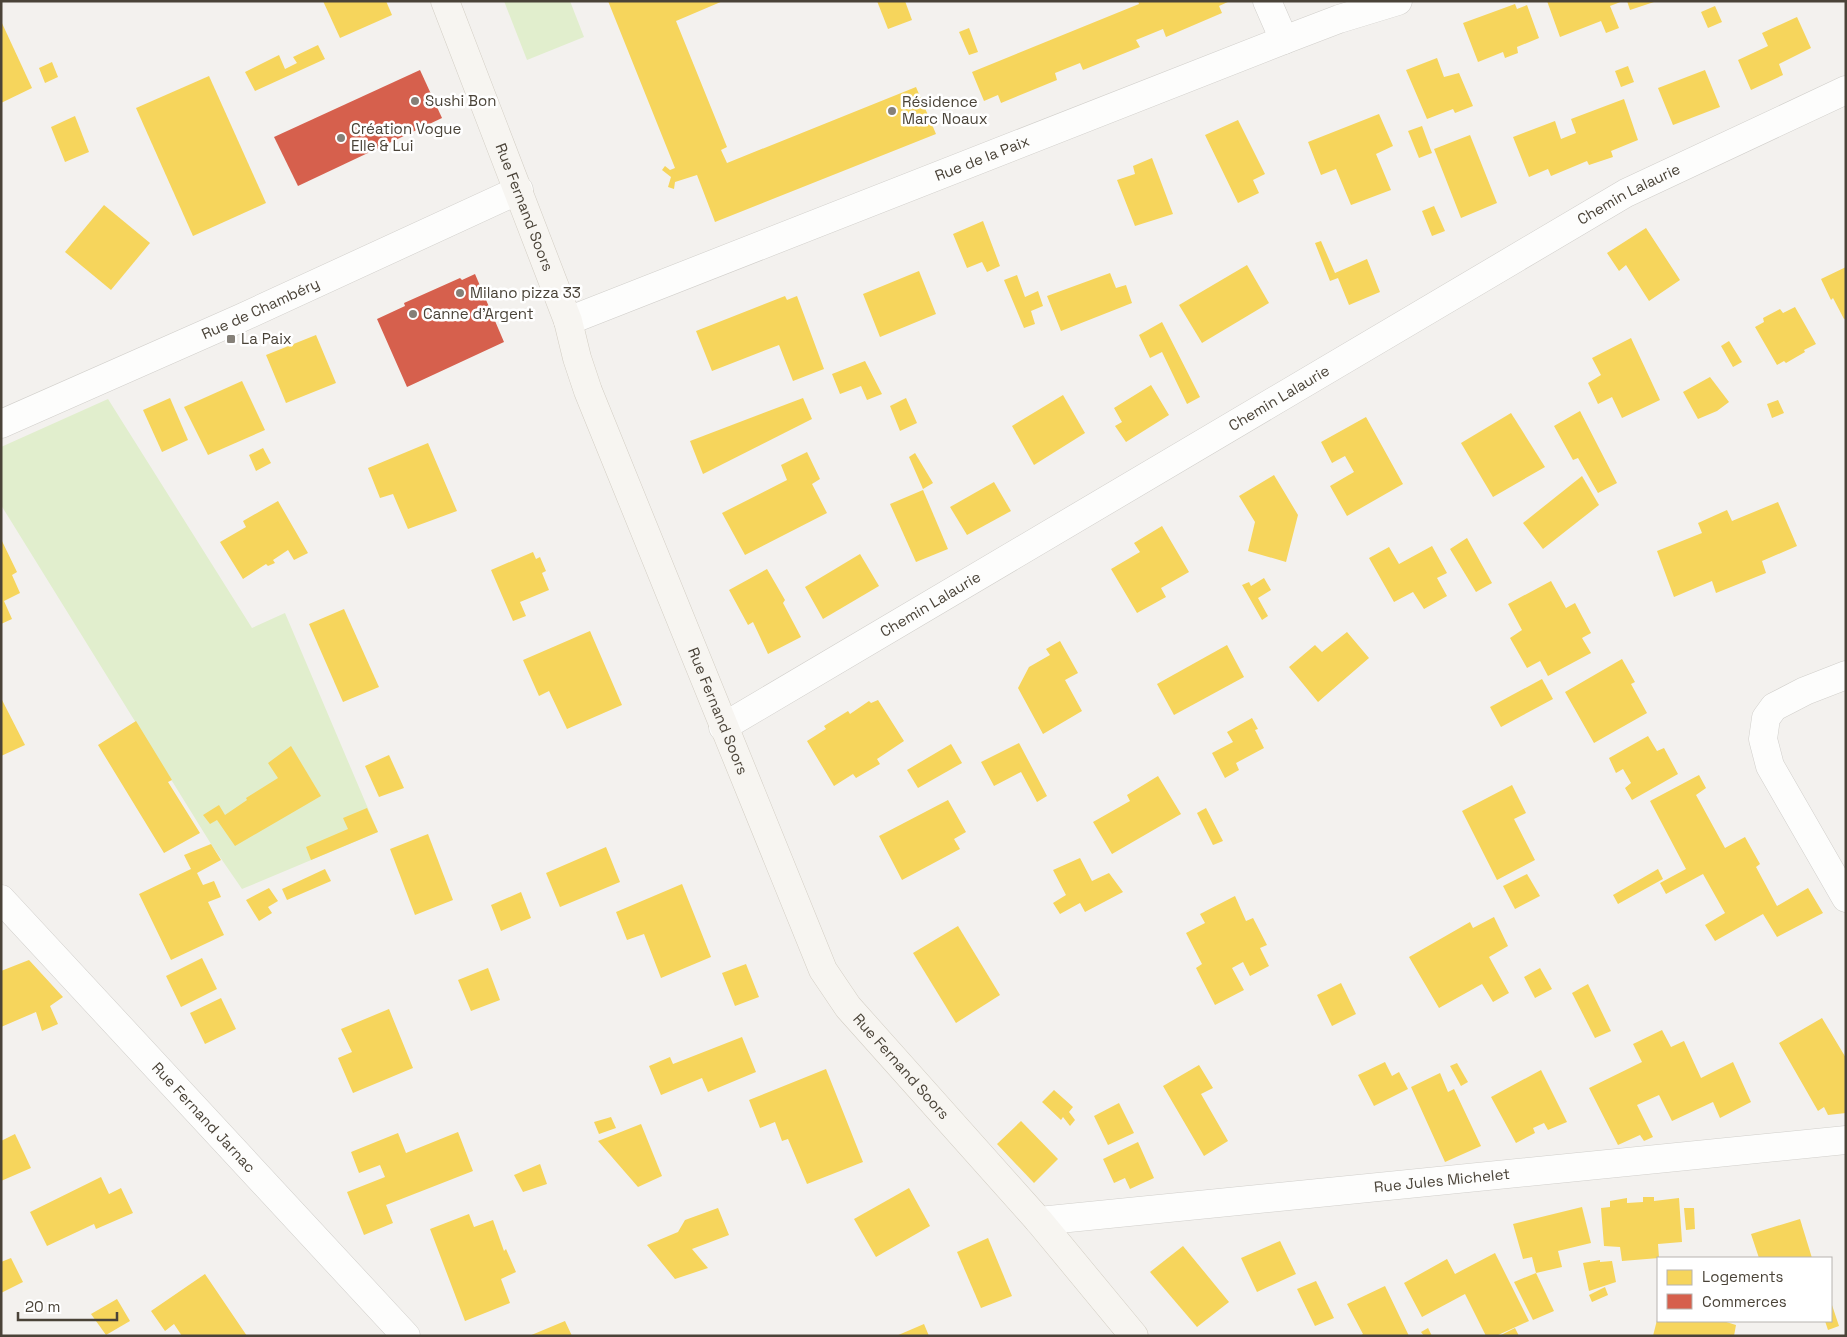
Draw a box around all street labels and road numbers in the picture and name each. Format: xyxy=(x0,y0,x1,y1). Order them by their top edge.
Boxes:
street label: Rue de la Paix xyxy=(932,131,1032,185)
street label: Rue Fernand Soors xyxy=(492,140,558,274)
street label: Chemin Lalaurie xyxy=(1574,159,1683,229)
street label: Rue de Chambéry xyxy=(198,273,322,343)
street label: Chemin Lalaurie xyxy=(1225,361,1333,435)
street label: Chemin Lalaurie xyxy=(876,567,984,641)
street label: Rue Fernand Soors xyxy=(684,644,753,777)
street label: Rue Fernand Soors xyxy=(849,1009,954,1123)
street label: Rue Fernand Jarnac xyxy=(148,1058,260,1177)
street label: Rue Jules Michelet xyxy=(1373,1164,1511,1196)

